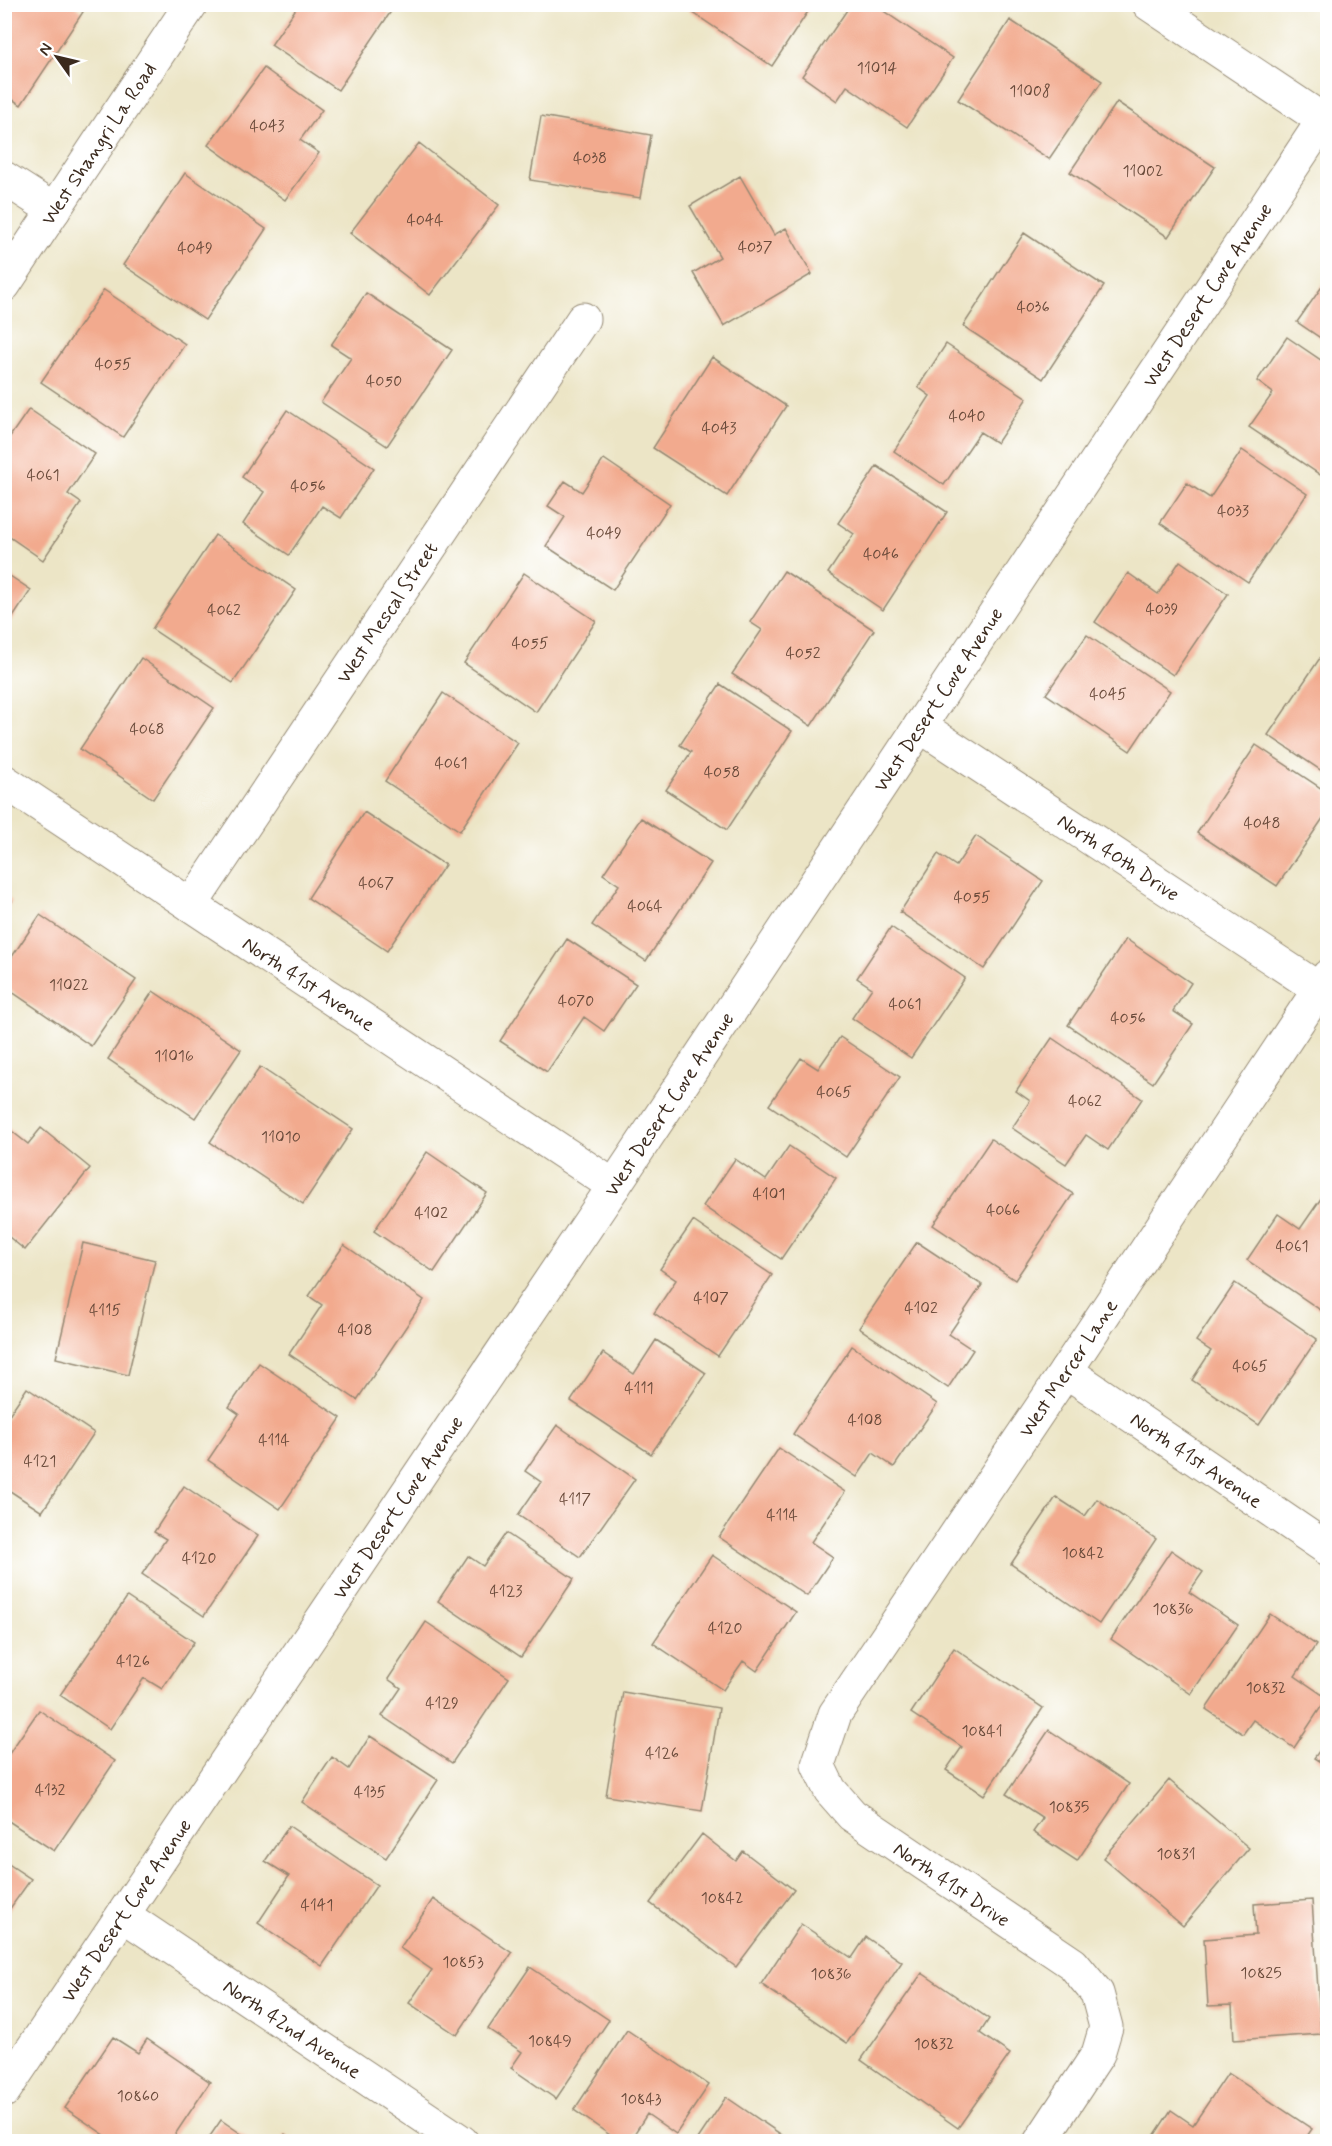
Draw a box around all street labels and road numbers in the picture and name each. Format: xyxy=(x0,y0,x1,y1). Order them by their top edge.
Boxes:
street label: West Shangri La Road xyxy=(35,58,163,231)
street label: West Desert Cove Avenue xyxy=(1137,198,1280,393)
street label: West Mescal Street xyxy=(331,537,445,689)
street label: West Desert Cove Avenue xyxy=(868,603,1010,798)
street label: North 40th Drive xyxy=(1051,808,1184,908)
street label: North 41st Avenue xyxy=(236,931,380,1039)
street label: West Desert Cove Avenue xyxy=(599,1007,741,1202)
street label: West Mercer Lane xyxy=(1013,1294,1125,1443)
street label: North 41st Avenue xyxy=(1125,1407,1267,1516)
street label: West Desert Cove Avenue xyxy=(327,1411,470,1605)
street label: West Desert Cove Avenue xyxy=(55,1814,199,2008)
street label: North 41st Drive xyxy=(888,1836,1015,1934)
street label: North 42nd Avenue xyxy=(217,1974,366,2086)

